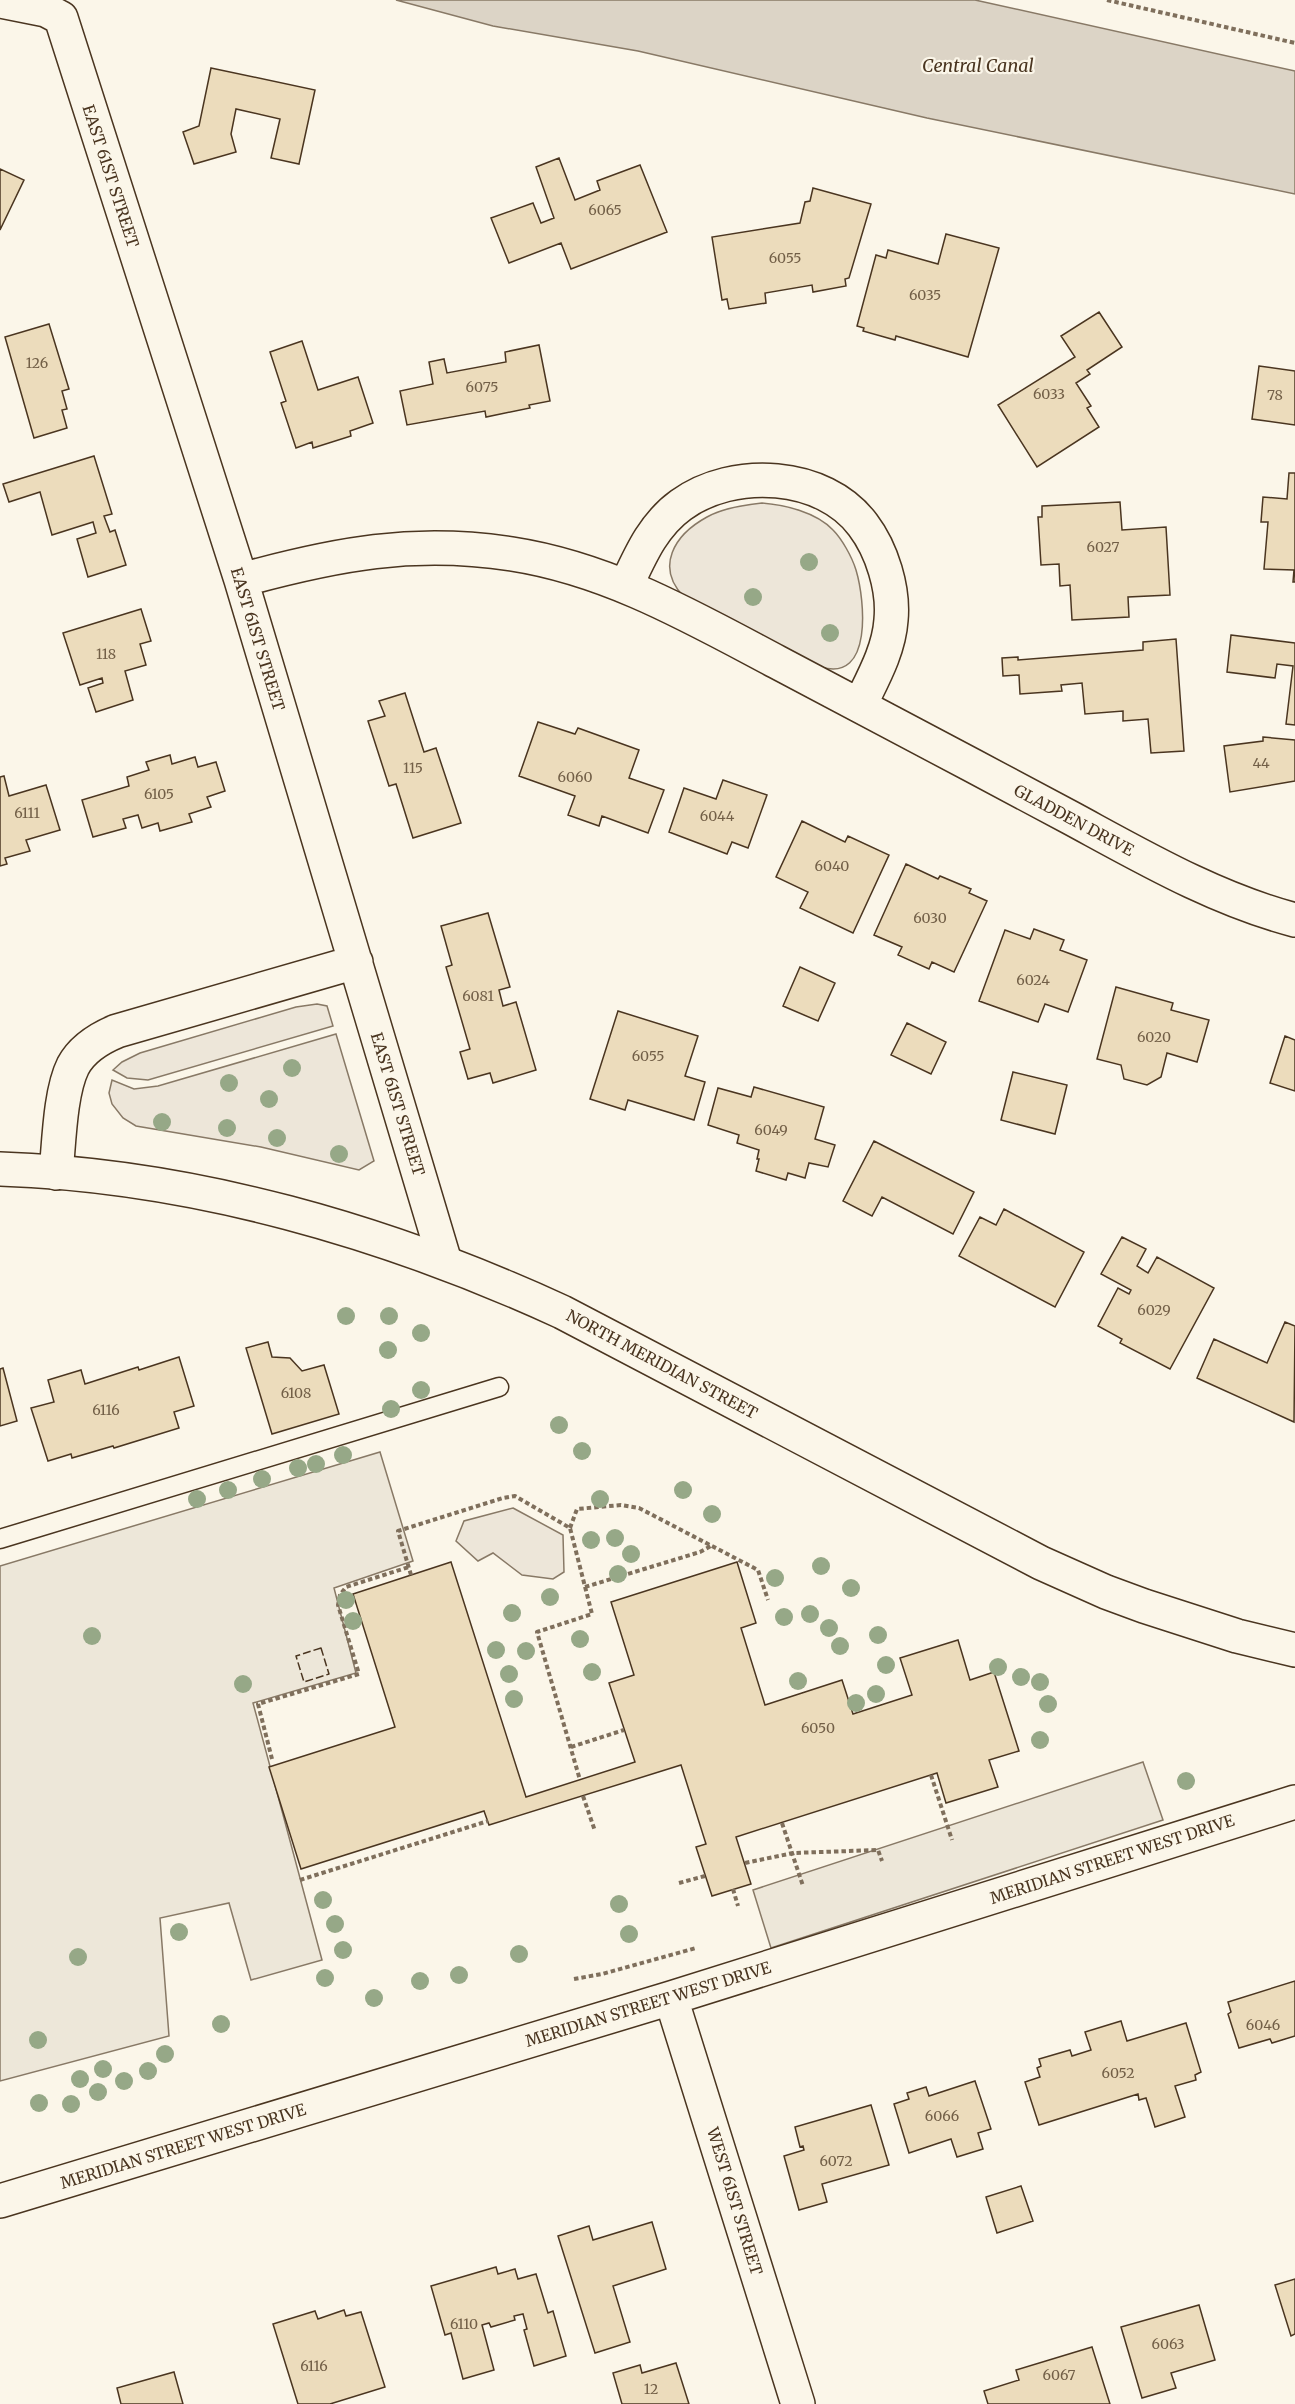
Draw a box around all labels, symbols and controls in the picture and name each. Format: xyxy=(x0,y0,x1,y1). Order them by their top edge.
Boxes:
water label: Central Canal xyxy=(922,54,1034,77)
street label: EAST 61ST STREET xyxy=(78,102,144,250)
house number: 6065 xyxy=(588,201,622,219)
house number: 6055 xyxy=(769,249,801,267)
house number: 6035 xyxy=(909,286,941,304)
house number: 126 xyxy=(26,354,48,372)
house number: 6075 xyxy=(466,378,498,396)
house number: 6033 xyxy=(1033,385,1065,403)
house number: 78 xyxy=(1267,386,1283,404)
house number: 6027 xyxy=(1087,538,1119,556)
street label: EAST 61ST STREET xyxy=(227,565,289,713)
house number: 118 xyxy=(96,645,116,663)
house number: 44 xyxy=(1252,754,1270,772)
house number: 115 xyxy=(403,759,423,777)
house number: 6060 xyxy=(558,768,592,786)
street label: GLADDEN DRIVE xyxy=(1011,780,1138,860)
house number: 6105 xyxy=(144,785,174,803)
house number: 6111 xyxy=(14,804,40,822)
house number: 6044 xyxy=(700,807,735,825)
house number: 6040 xyxy=(815,857,849,875)
house number: 6030 xyxy=(913,909,947,927)
house number: 6024 xyxy=(1016,971,1050,989)
house number: 6081 xyxy=(462,987,494,1005)
house number: 6020 xyxy=(1137,1028,1171,1046)
street label: EAST 61ST STREET xyxy=(367,1030,429,1178)
house number: 6055 xyxy=(632,1047,664,1065)
house number: 6049 xyxy=(754,1121,788,1139)
house number: 6029 xyxy=(1137,1301,1171,1319)
street label: NORTH MERIDIAN STREET xyxy=(563,1305,761,1423)
house number: 6108 xyxy=(281,1384,311,1402)
house number: 6116 xyxy=(92,1401,120,1419)
house number: 6050 xyxy=(801,1719,835,1737)
street label: MERIDIAN STREET WEST DRIVE xyxy=(987,1810,1237,1908)
street label: MERIDIAN STREET WEST DRIVE xyxy=(523,1957,774,2051)
house number: 6046 xyxy=(1246,2016,1280,2034)
house number: 6052 xyxy=(1101,2064,1135,2082)
street label: MERIDIAN STREET WEST DRIVE xyxy=(58,2099,309,2193)
house number: 6066 xyxy=(925,2107,959,2125)
street label: WEST 61ST STREET xyxy=(703,2124,767,2277)
house number: 6072 xyxy=(819,2152,853,2170)
house number: 6110 xyxy=(450,2315,478,2333)
house number: 6063 xyxy=(1151,2335,1185,2353)
house number: 6116 xyxy=(300,2357,328,2375)
house number: 6067 xyxy=(1043,2366,1075,2384)
house number: 12 xyxy=(644,2380,658,2398)

